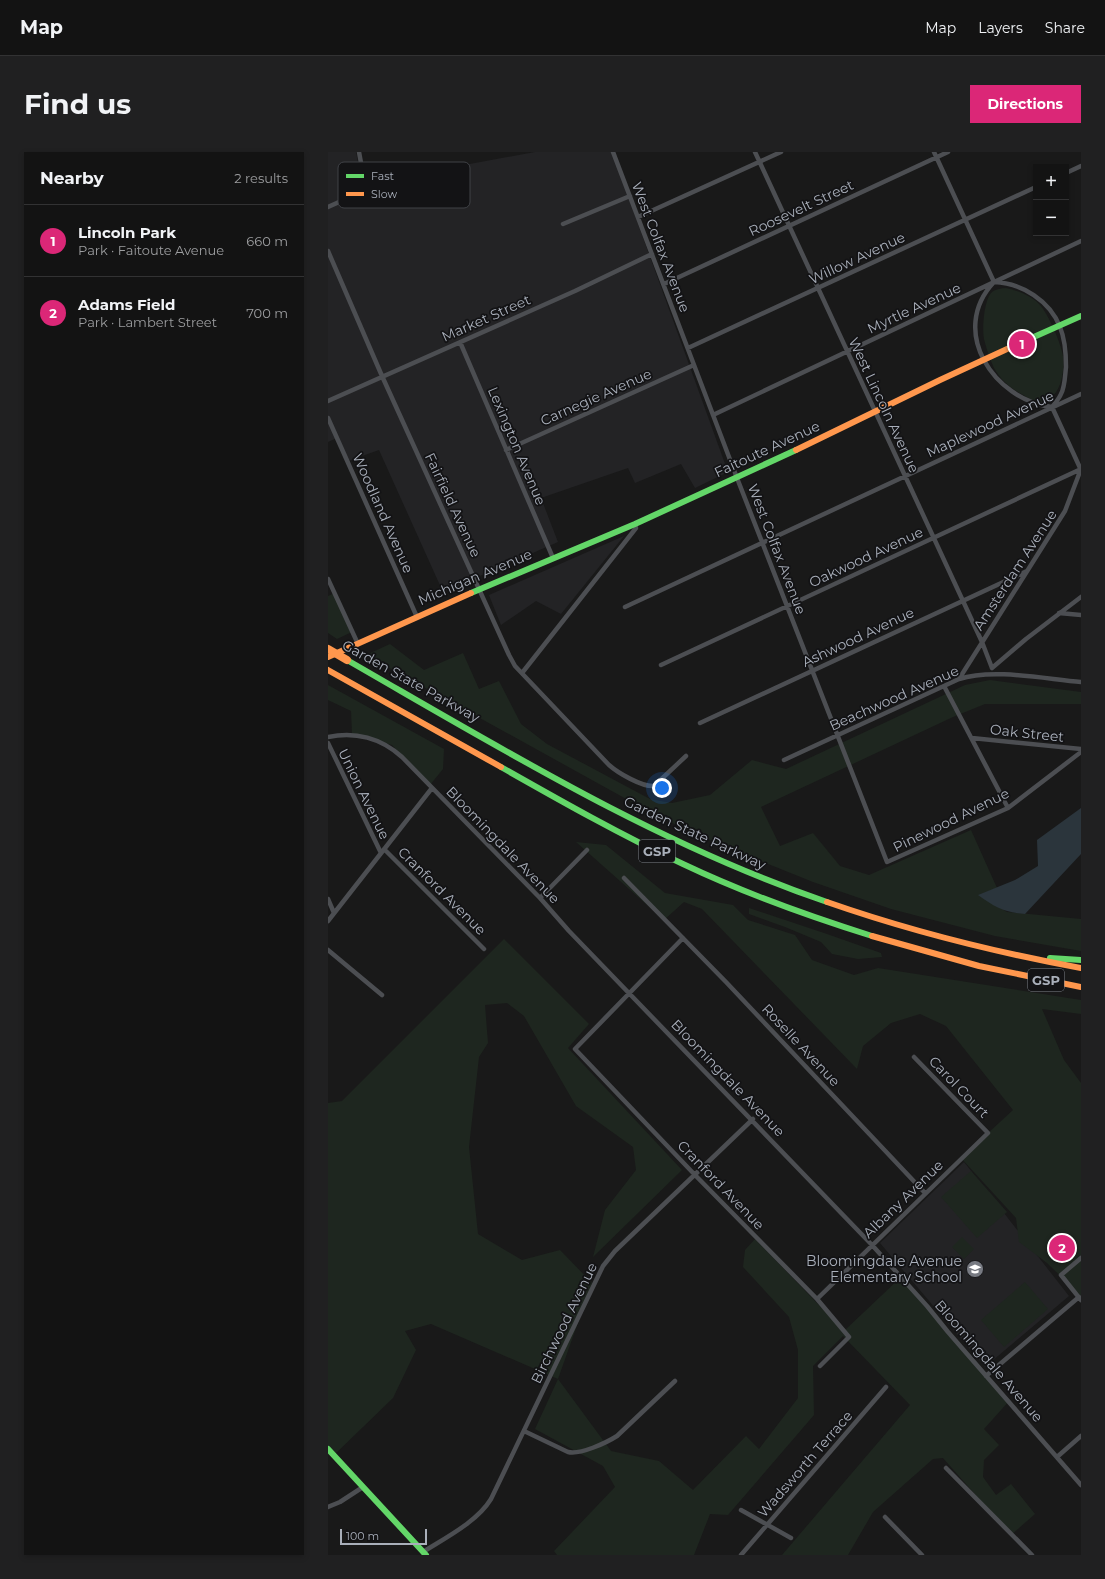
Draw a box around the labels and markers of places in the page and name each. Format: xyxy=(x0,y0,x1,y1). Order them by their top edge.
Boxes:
pin: 1 xyxy=(1009,329,1035,359)
pin: 2 xyxy=(1049,1233,1075,1263)
place label: Bloomingdale Avenue Elementary School xyxy=(806,1252,962,1286)
school or university icon: Bloomingdale Avenue Elementary School xyxy=(965,1259,985,1279)

